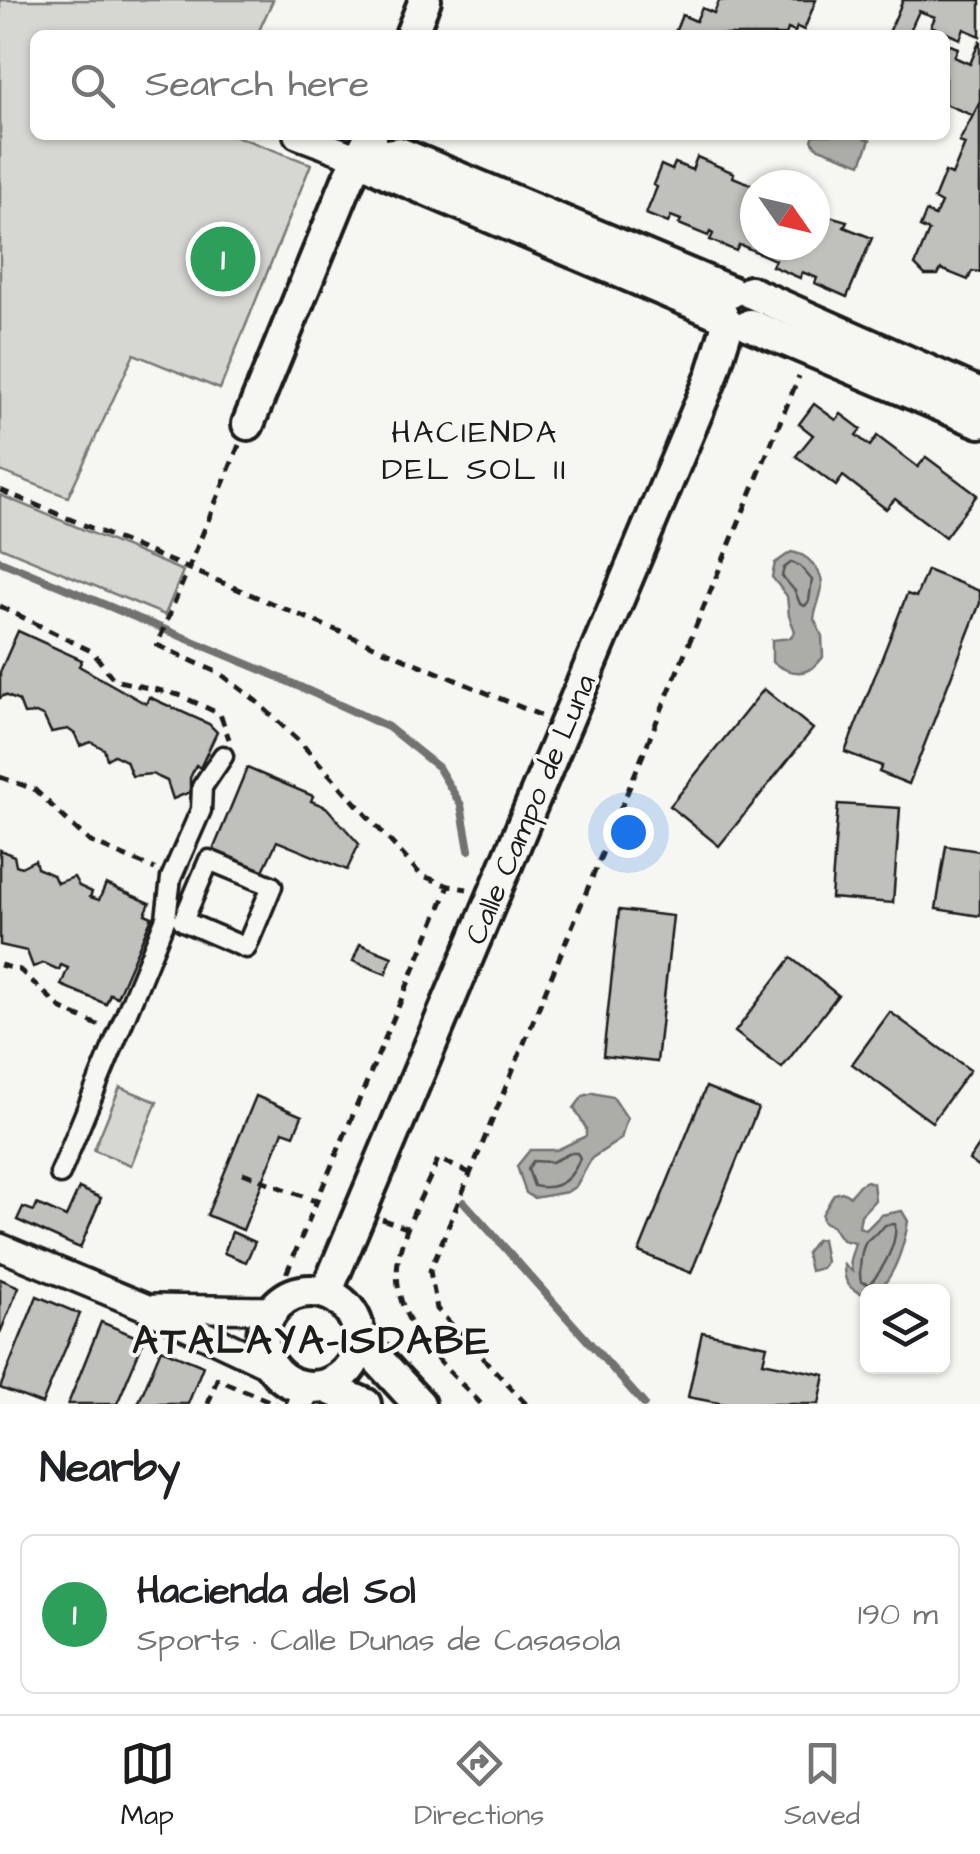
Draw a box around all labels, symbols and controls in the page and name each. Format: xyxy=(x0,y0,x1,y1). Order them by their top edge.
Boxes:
search box xyxy=(30,30,950,140)
icon: search xyxy=(65,58,120,113)
text: Search here xyxy=(145,59,369,111)
north arrow xyxy=(740,170,830,260)
pin: 1 xyxy=(190,222,256,296)
district label: HACIENDA DEL SOL II xyxy=(382,410,568,492)
street label: Calle Campo de Luna xyxy=(455,668,607,951)
your location xyxy=(603,807,654,858)
map controls xyxy=(860,1284,950,1374)
button: layers xyxy=(860,1284,950,1374)
district label: ATALAYA-ISDABE xyxy=(132,1314,492,1369)
text: Nearby xyxy=(40,1440,180,1498)
text: Hacienda del Sol xyxy=(137,1566,416,1618)
text: 1 xyxy=(72,1592,77,1637)
text: 190 m xyxy=(858,1592,938,1637)
text: Sports · Calle Dunas de Casasola xyxy=(137,1618,621,1663)
tab: Map xyxy=(120,1736,175,1835)
tab: Directions xyxy=(414,1736,544,1835)
tab: Saved xyxy=(784,1736,860,1835)

